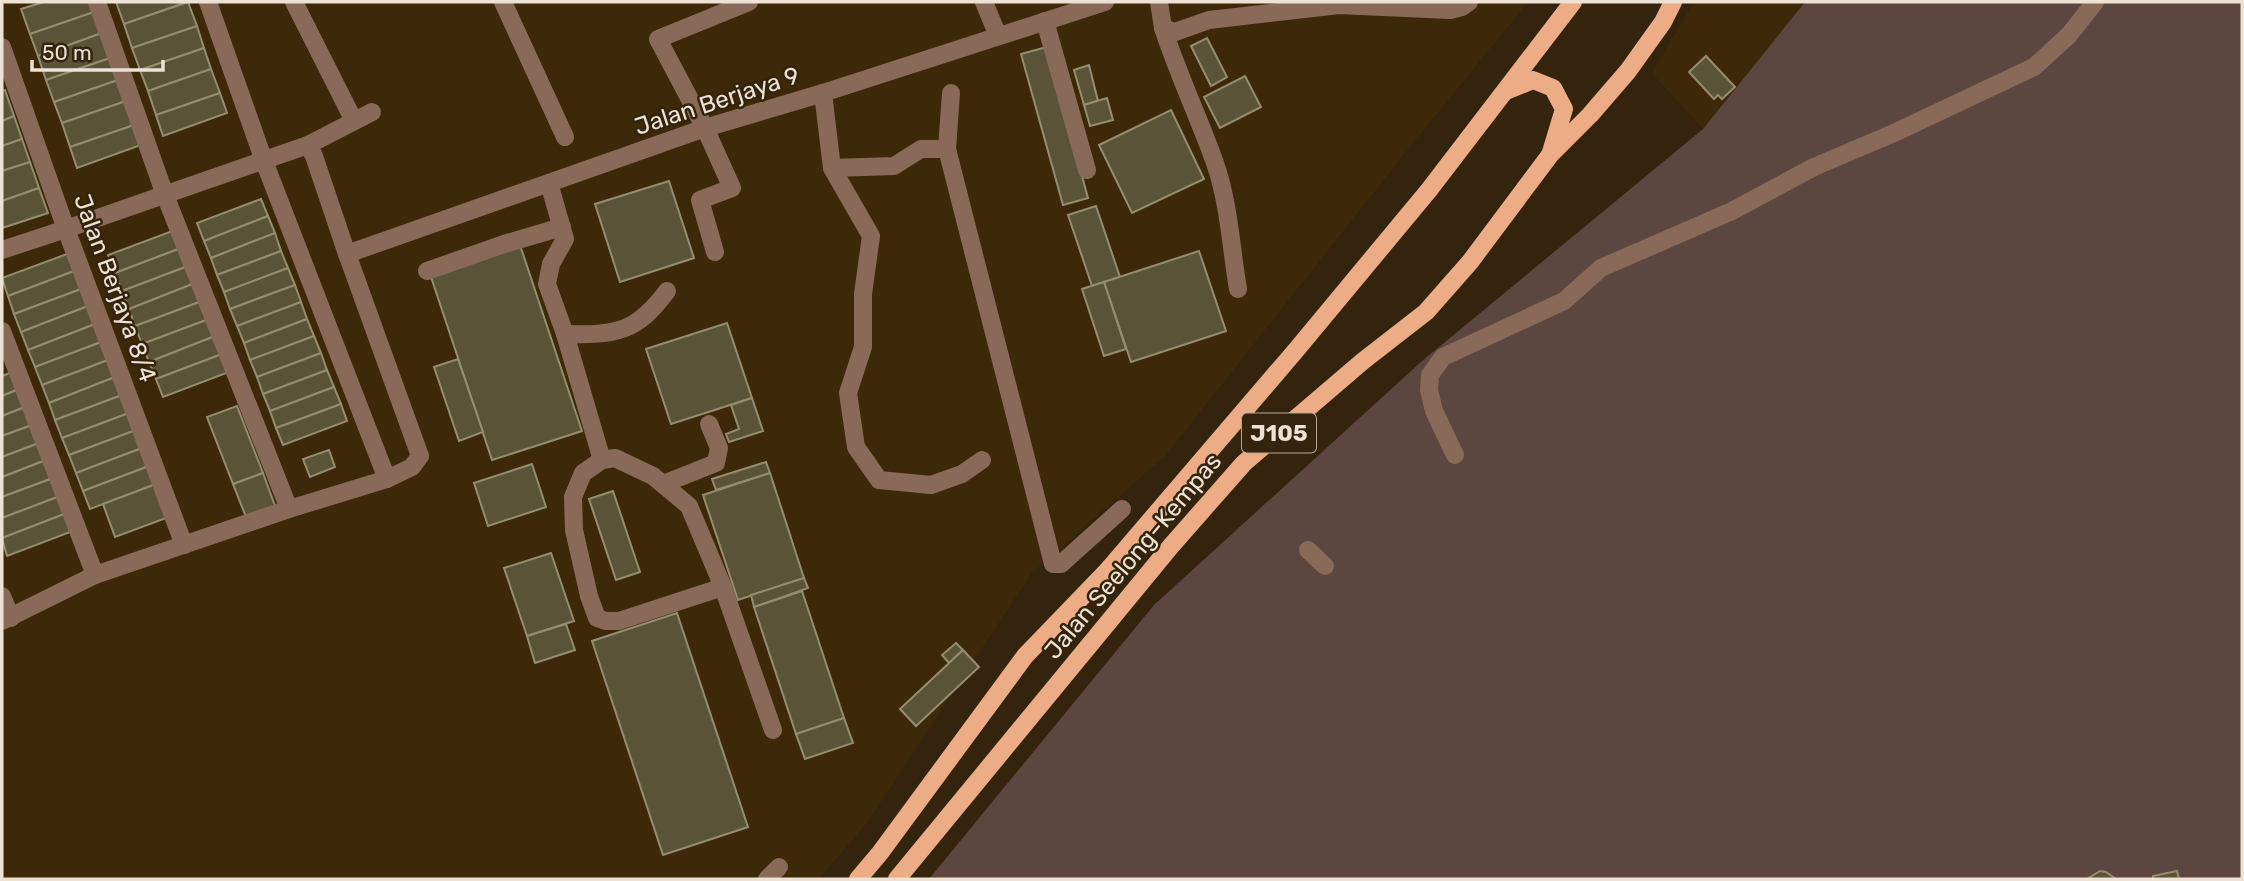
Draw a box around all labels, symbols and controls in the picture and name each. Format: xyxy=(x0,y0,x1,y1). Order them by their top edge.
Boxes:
scale bar xyxy=(32,28,163,72)
text: 50 m xyxy=(42,40,92,65)
street label: Jalan Berjaya 9 xyxy=(631,61,803,141)
street label: Jalan Berjaya 8/4 xyxy=(68,190,162,386)
road number: J105 xyxy=(1242,414,1316,452)
street label: Jalan Seelong–Kempas xyxy=(1039,447,1227,665)

